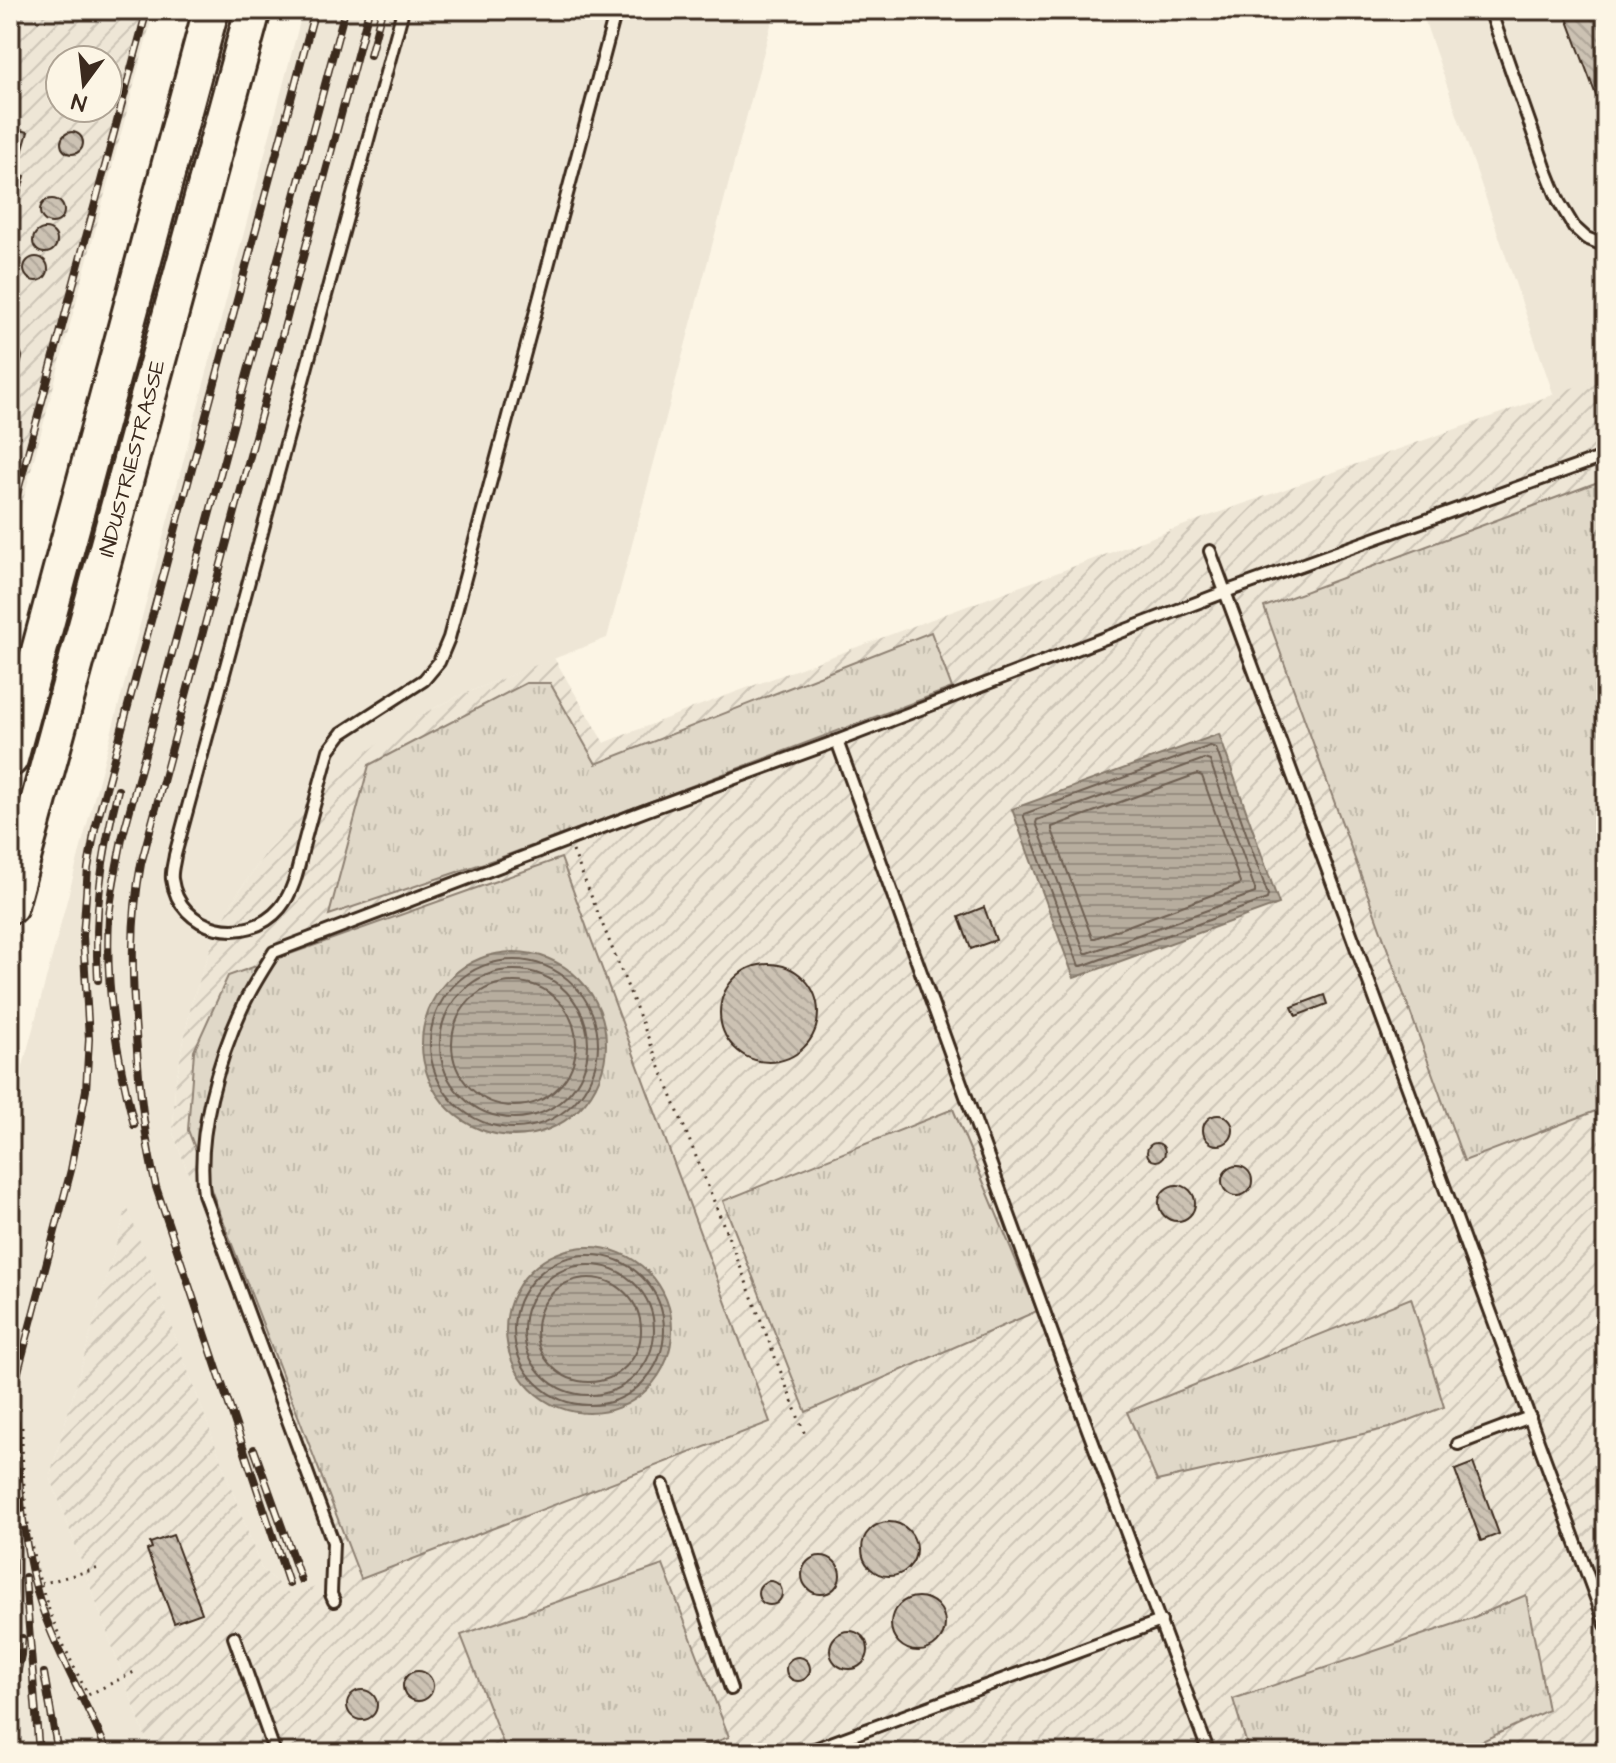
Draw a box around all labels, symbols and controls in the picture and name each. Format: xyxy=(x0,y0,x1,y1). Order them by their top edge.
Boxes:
north arrow xyxy=(44,44,124,124)
text: N xyxy=(68,85,90,119)
street label: INDUSTRIESTRASSE xyxy=(91,357,174,560)

